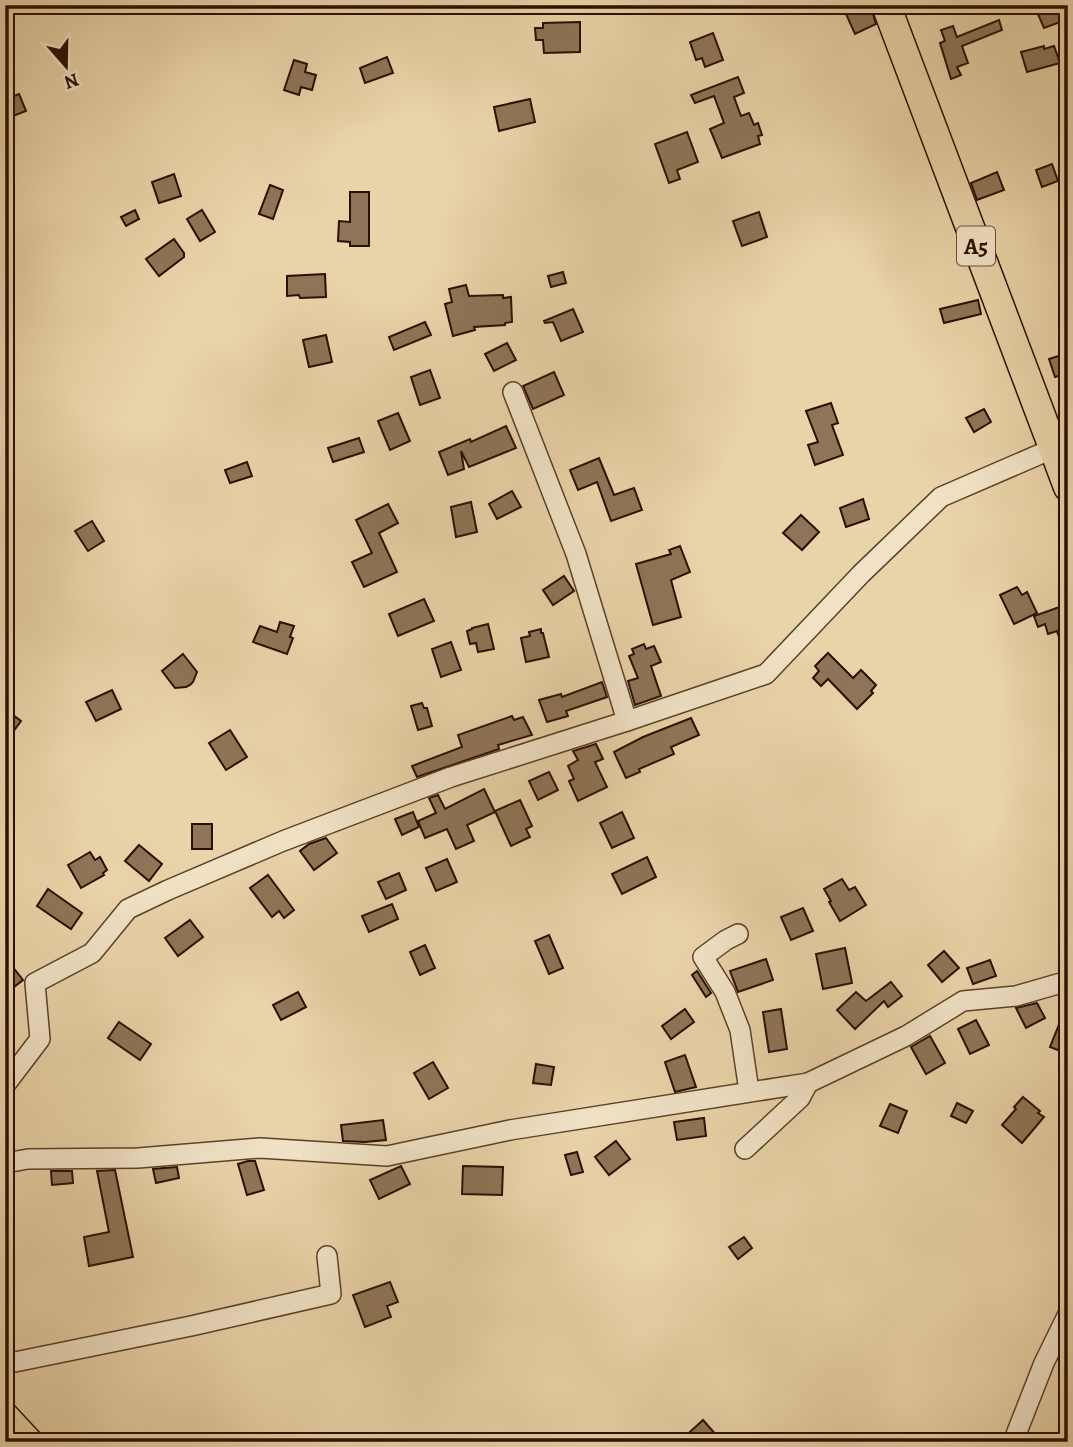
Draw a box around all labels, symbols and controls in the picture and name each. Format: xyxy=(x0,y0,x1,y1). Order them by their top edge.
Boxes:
north arrow xyxy=(32,32,102,102)
text: N xyxy=(60,66,82,96)
road number: A5 xyxy=(957,227,995,266)

